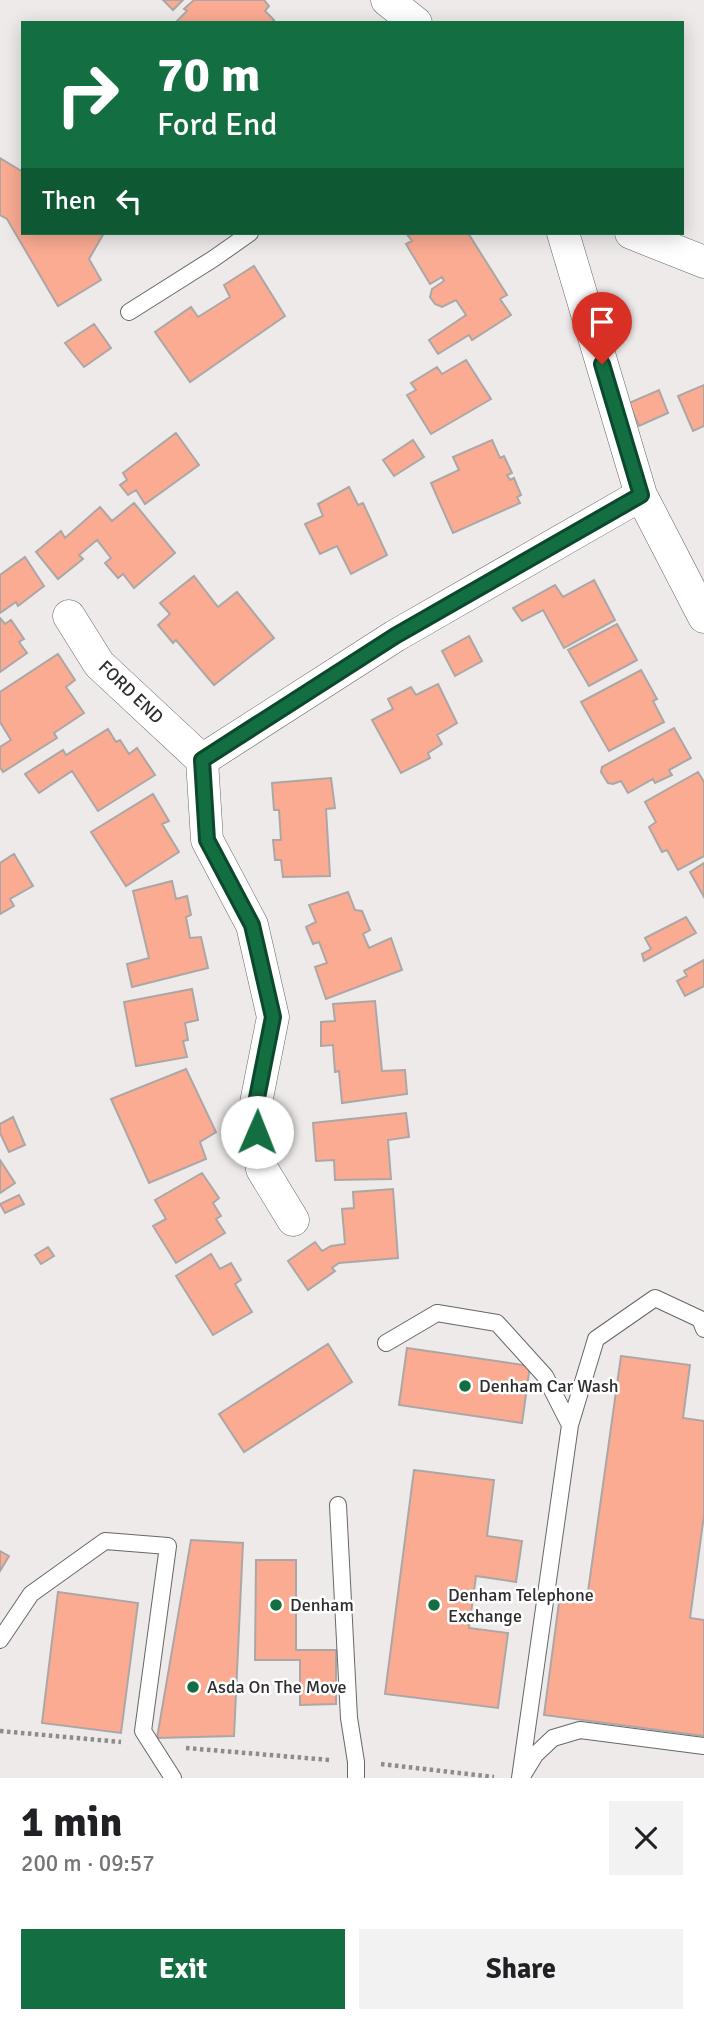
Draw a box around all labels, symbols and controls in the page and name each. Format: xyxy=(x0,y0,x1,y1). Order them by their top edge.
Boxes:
text: 70 m xyxy=(157,45,260,105)
icon: right xyxy=(42,49,133,140)
text: Ford End xyxy=(157,105,277,144)
icon: left xyxy=(110,182,148,220)
text: Then xyxy=(42,185,96,217)
pin xyxy=(572,292,632,364)
icon: arrive xyxy=(583,303,621,341)
street label: FORD END xyxy=(94,656,168,728)
position arrow xyxy=(220,1095,294,1169)
place label: Denham Car Wash xyxy=(479,1375,619,1397)
marker: Denham Car Wash xyxy=(457,1378,473,1394)
place label: Denham Telephone Exchange xyxy=(448,1584,594,1627)
place label: Denham xyxy=(290,1594,354,1616)
marker: Denham xyxy=(268,1597,284,1613)
marker: Denham Telephone Exchange xyxy=(426,1597,442,1613)
place label: Asda On The Move xyxy=(207,1676,346,1698)
marker: Asda On The Move xyxy=(185,1679,201,1695)
text: 1 min xyxy=(21,1797,122,1848)
button: close xyxy=(609,1801,683,1875)
text: 200 m · 09:57 xyxy=(21,1849,155,1878)
button: Exit xyxy=(21,1929,345,2009)
button: Share xyxy=(359,1929,683,2009)

